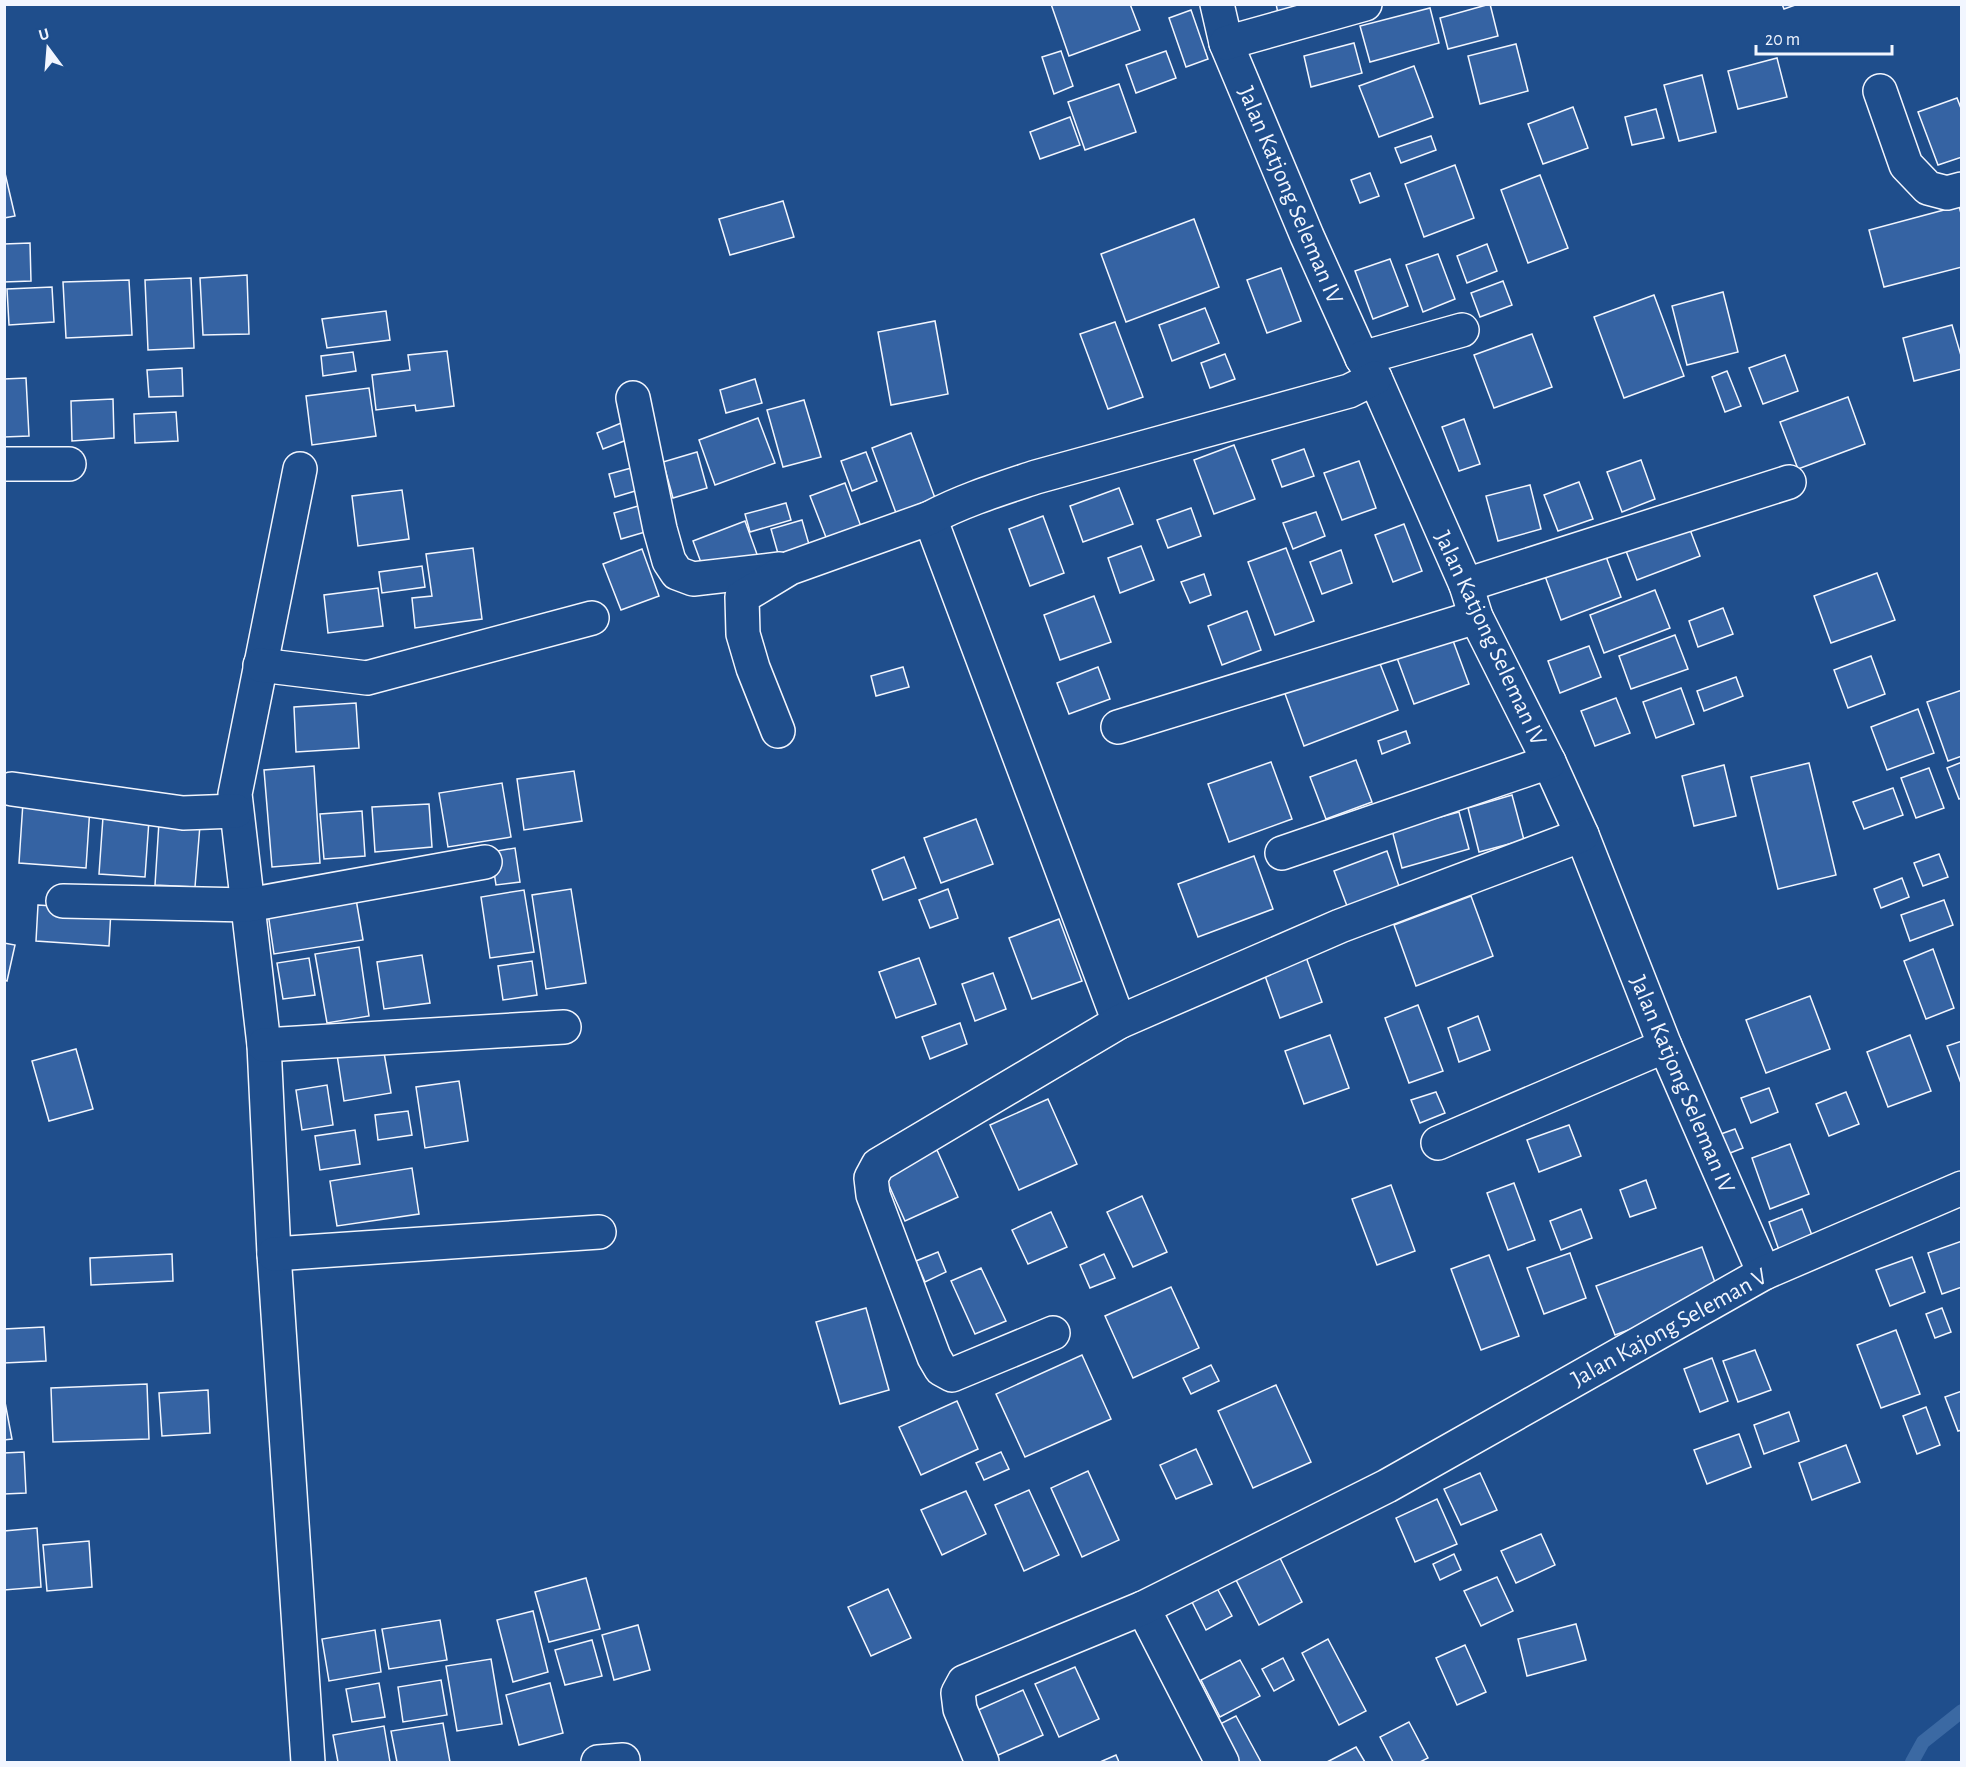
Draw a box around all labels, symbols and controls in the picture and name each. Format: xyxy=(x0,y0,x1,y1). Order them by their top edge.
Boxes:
north arrow xyxy=(18,18,78,78)
scale bar xyxy=(1756,18,1892,56)
text: U xyxy=(37,25,51,44)
text: 20 m xyxy=(1765,31,1800,49)
street label: Jalan Katjong Seleman IV xyxy=(1233,83,1347,308)
street label: Jalan Katjong Seleman IV xyxy=(1430,527,1551,750)
street label: Jalan Katjong Seleman IV xyxy=(1625,972,1739,1197)
street label: Jalan Kajong Seleman V xyxy=(1567,1264,1772,1392)

